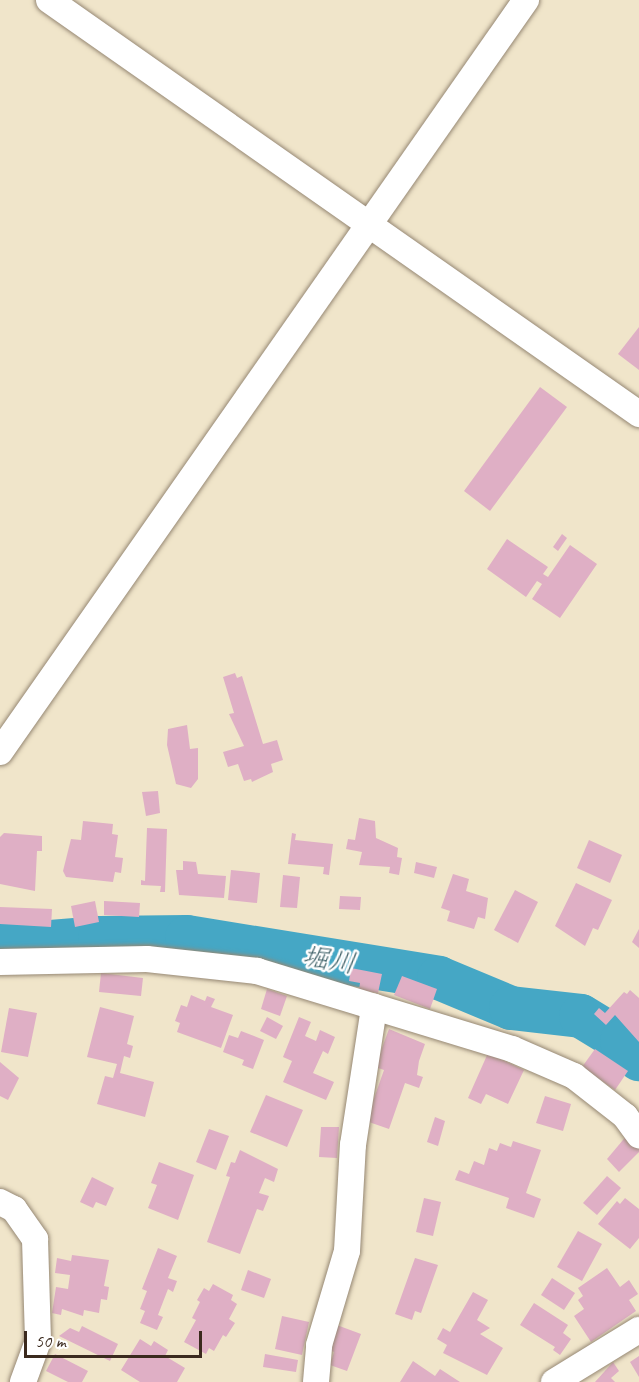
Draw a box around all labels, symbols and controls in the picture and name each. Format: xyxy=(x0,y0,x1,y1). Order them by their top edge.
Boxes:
water label: 堀川 xyxy=(300,940,358,980)
scale bar xyxy=(27,1319,206,1357)
text: 50 m xyxy=(35,1330,66,1352)

